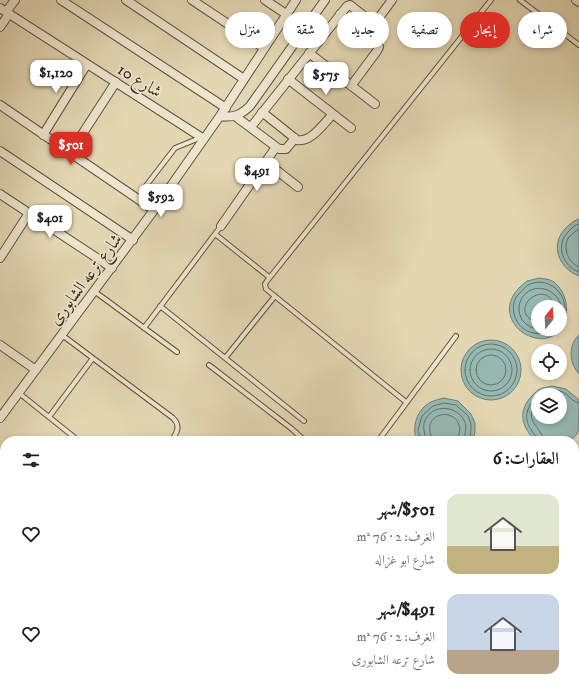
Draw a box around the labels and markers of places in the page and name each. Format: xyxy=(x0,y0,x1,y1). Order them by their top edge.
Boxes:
pin: $1,120 xyxy=(23,60,89,94)
pin: $575 xyxy=(302,62,350,96)
pin: $501 xyxy=(47,132,95,166)
pin: $491 xyxy=(233,158,281,192)
pin: $592 xyxy=(137,184,185,218)
pin: $401 xyxy=(26,205,74,239)

